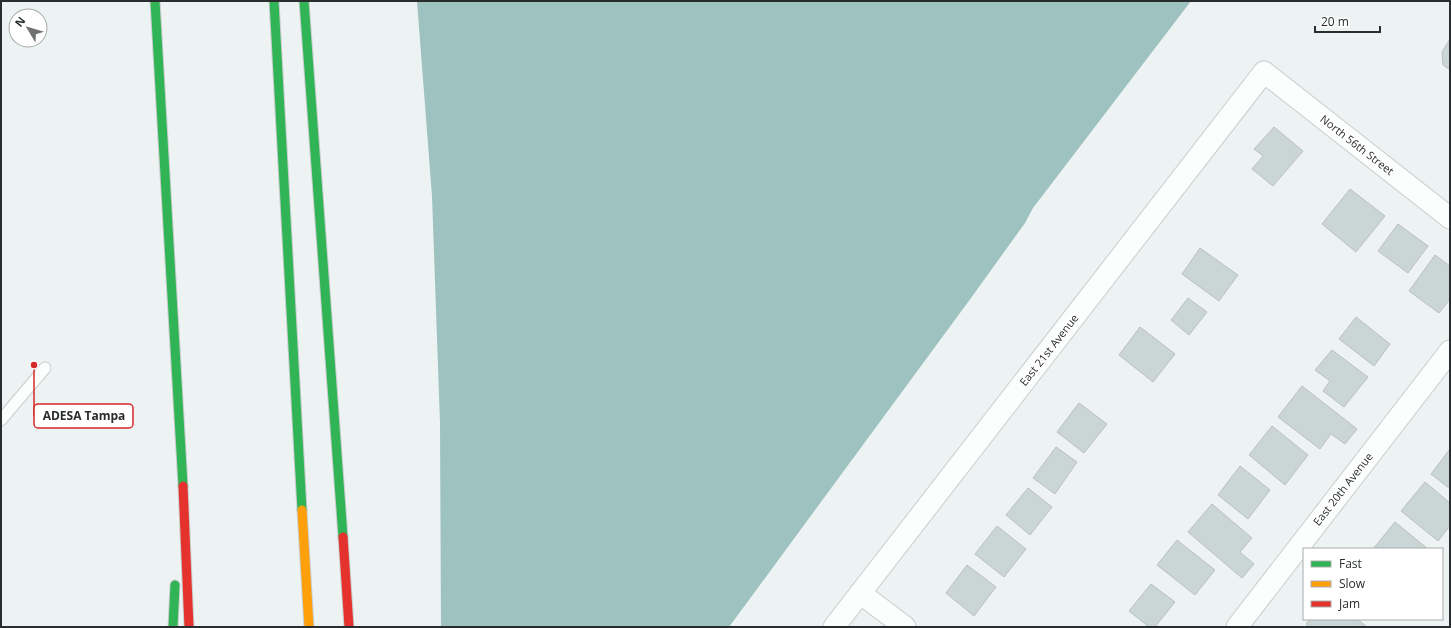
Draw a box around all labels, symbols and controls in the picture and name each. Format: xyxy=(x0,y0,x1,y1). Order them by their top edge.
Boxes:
north arrow xyxy=(8,8,48,48)
scale bar xyxy=(1315,8,1380,34)
text: N xyxy=(11,13,28,30)
text: 20 m xyxy=(1321,13,1349,30)
street label: North 56th Street xyxy=(1317,111,1397,178)
street label: East 21st Avenue xyxy=(1016,311,1081,389)
callout: ADESA Tampa xyxy=(34,404,133,428)
text: ADESA Tampa xyxy=(43,407,125,424)
street label: East 20th Avenue xyxy=(1309,449,1376,528)
legend xyxy=(1303,548,1443,620)
text: Fast xyxy=(1339,555,1362,572)
text: Slow xyxy=(1339,575,1366,592)
text: Jam xyxy=(1338,595,1360,612)

